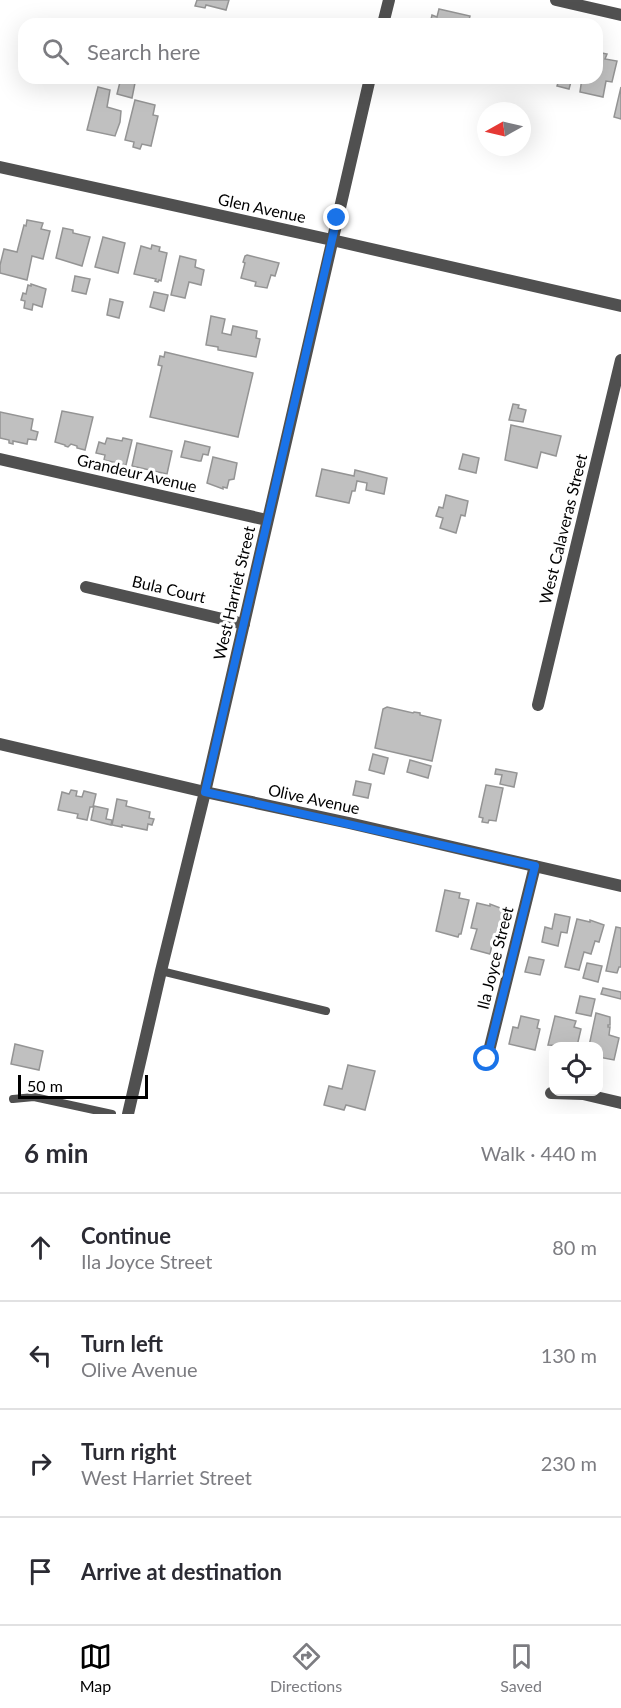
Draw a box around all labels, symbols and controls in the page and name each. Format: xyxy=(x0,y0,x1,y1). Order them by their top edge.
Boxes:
search box xyxy=(18,18,603,84)
icon: search xyxy=(39,35,72,68)
text: Search here xyxy=(87,38,200,65)
north arrow xyxy=(477,102,531,156)
street label: Glen Avenue xyxy=(216,189,308,226)
route end xyxy=(323,204,349,230)
street label: Grandeur Avenue xyxy=(75,449,199,496)
street label: West Calaveras Street xyxy=(535,451,590,606)
street label: West Harriet Street xyxy=(209,524,258,662)
street label: Bula Court xyxy=(130,571,208,606)
street label: Olive Avenue xyxy=(267,780,362,818)
street label: Ila Joyce Street xyxy=(473,904,517,1011)
map controls xyxy=(549,1042,603,1096)
button: locate xyxy=(549,1042,603,1096)
route start xyxy=(473,1045,499,1071)
scale bar xyxy=(18,1072,148,1100)
text: 50 m xyxy=(27,1076,63,1095)
text: 6 min xyxy=(24,1137,88,1169)
text: Walk · 440 m xyxy=(481,1141,597,1165)
text: Continue xyxy=(81,1222,171,1249)
icon: ahead xyxy=(24,1231,57,1264)
text: 80 m xyxy=(552,1235,597,1259)
text: Ila Joyce Street xyxy=(81,1249,213,1273)
text: Turn left xyxy=(81,1330,163,1357)
icon: left xyxy=(24,1339,57,1372)
text: 130 m xyxy=(541,1343,597,1367)
text: Olive Avenue xyxy=(81,1357,198,1381)
text: Turn right xyxy=(81,1438,176,1465)
icon: right xyxy=(24,1447,57,1480)
text: 230 m xyxy=(541,1451,597,1475)
text: West Harriet Street xyxy=(81,1465,252,1489)
icon: arrive xyxy=(24,1555,57,1588)
text: Arrive at destination xyxy=(81,1558,282,1585)
tab: Map xyxy=(79,1640,112,1695)
tab: Directions xyxy=(270,1640,342,1695)
tab: Saved xyxy=(500,1640,542,1695)

